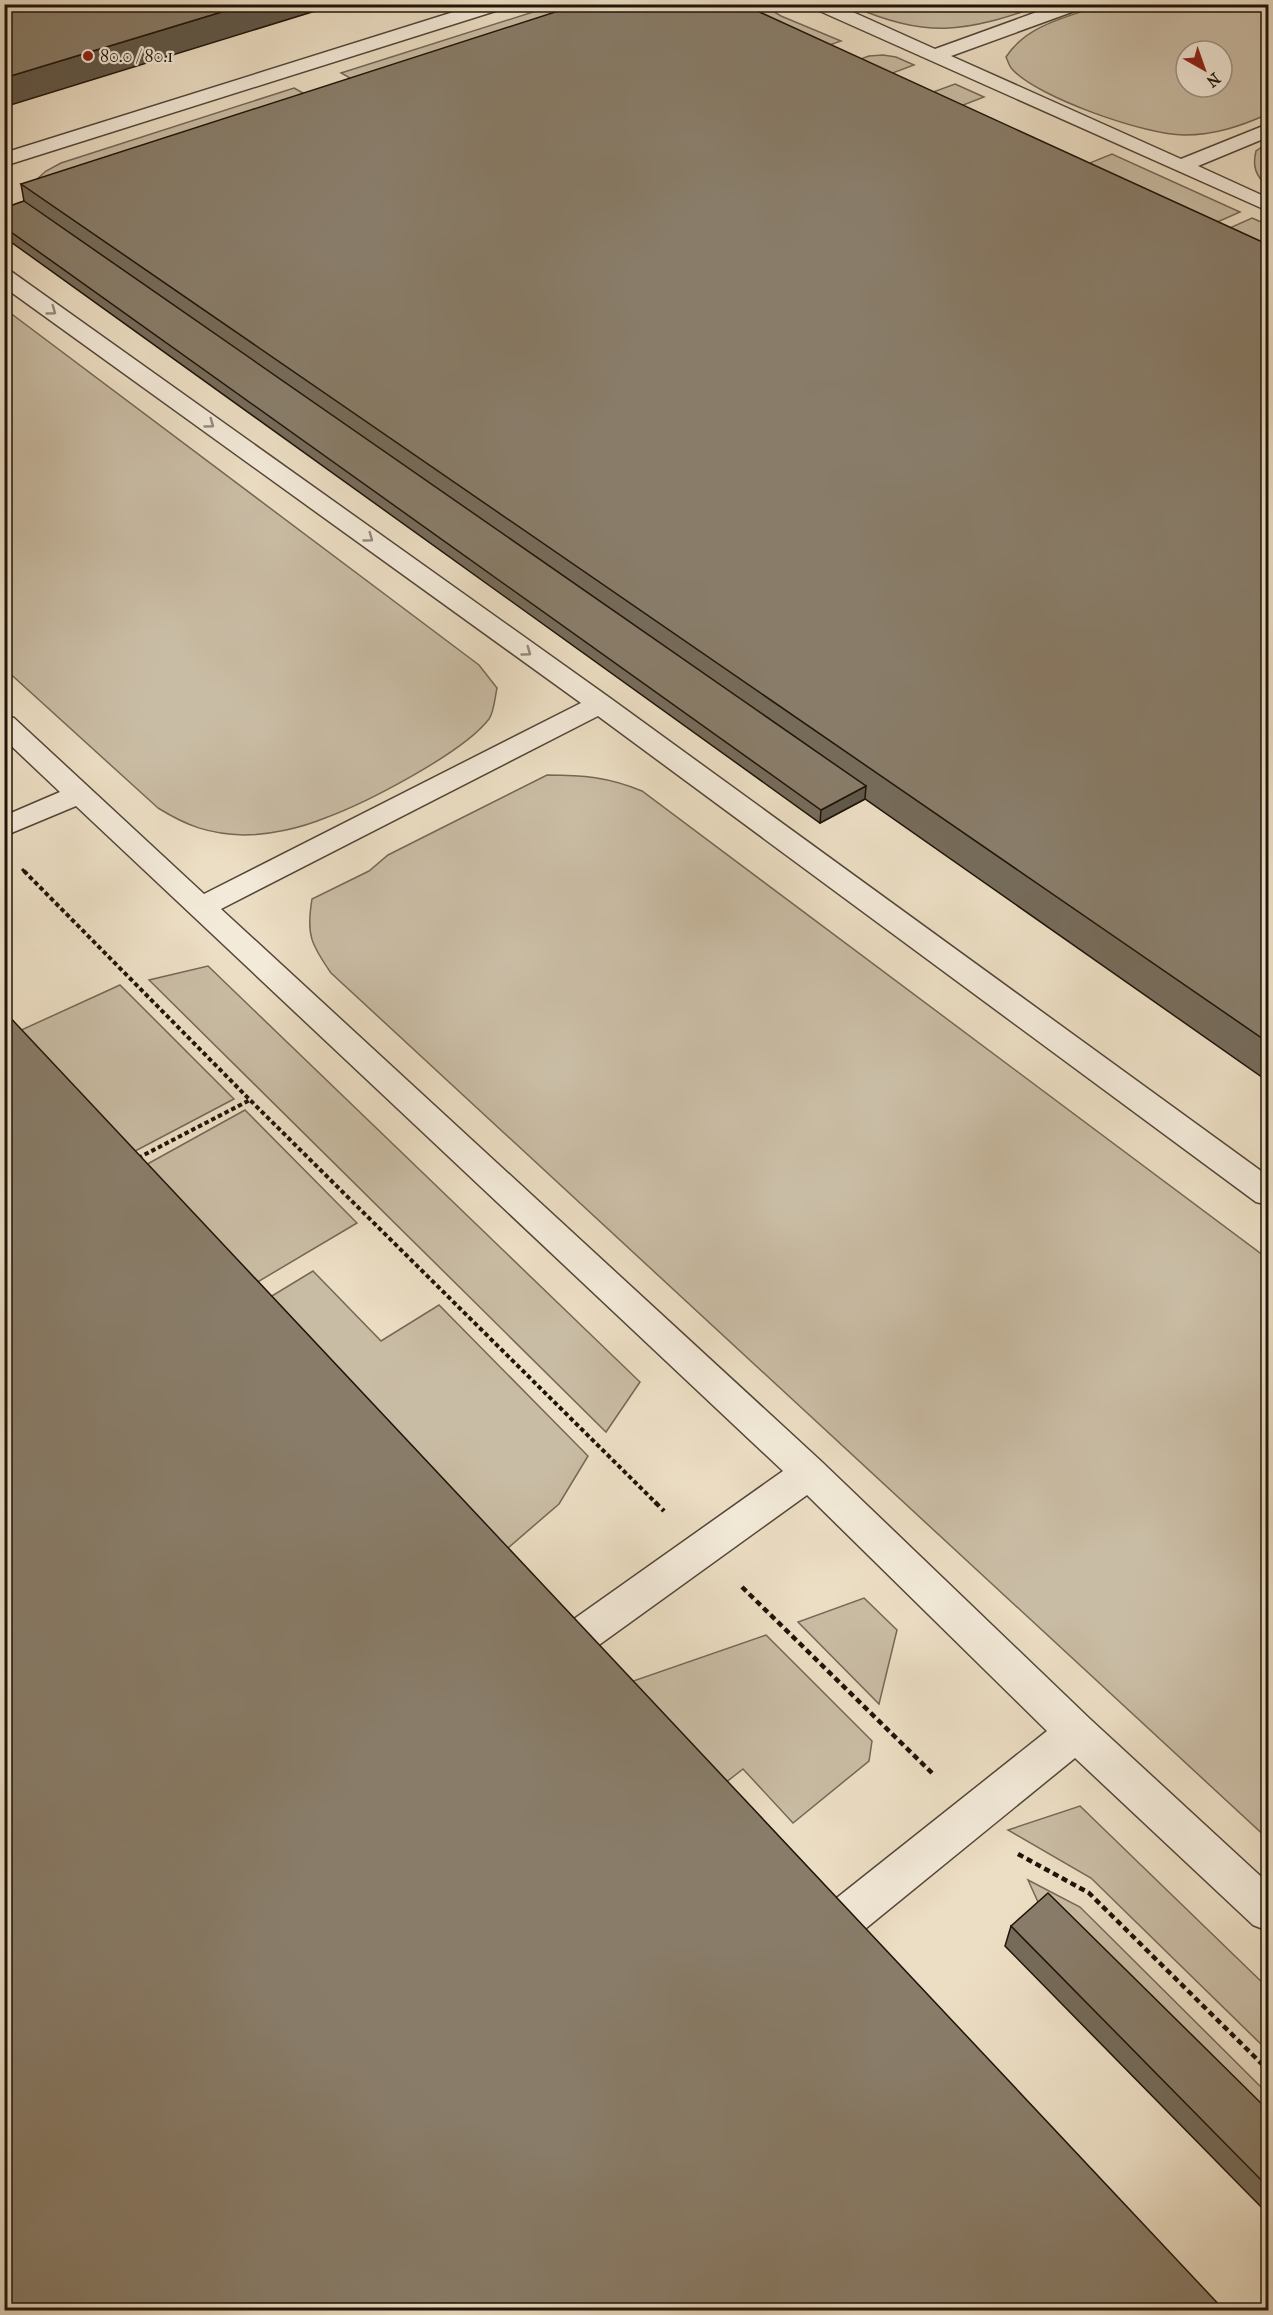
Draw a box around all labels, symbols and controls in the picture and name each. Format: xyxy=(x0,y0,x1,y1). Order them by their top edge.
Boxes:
north arrow xyxy=(1174,39,1234,99)
place label: 80.0 / 80.1 xyxy=(100,46,173,67)
marker: 80.0 / 80.1 xyxy=(81,49,95,63)
text: N xyxy=(1202,69,1224,92)
one-way arrow xyxy=(46,304,57,315)
one-way arrow xyxy=(204,417,215,428)
one-way arrow xyxy=(362,531,373,542)
one-way arrow xyxy=(521,645,532,656)

